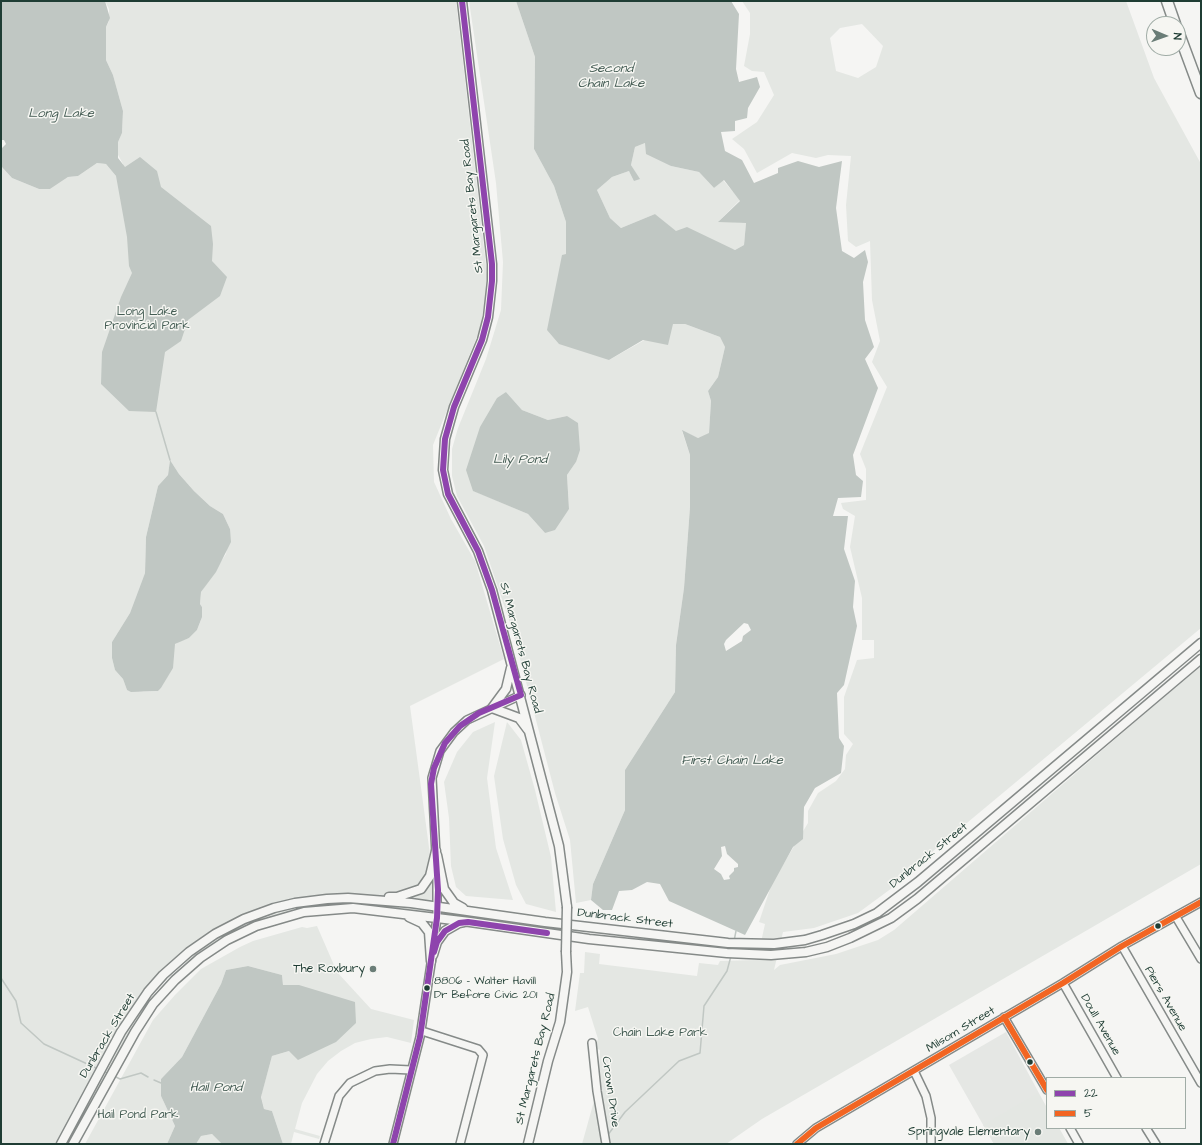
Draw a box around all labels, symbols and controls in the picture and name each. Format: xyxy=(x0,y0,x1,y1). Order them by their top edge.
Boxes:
north arrow xyxy=(1146,16,1186,56)
text: N xyxy=(1170,33,1185,40)
water label: Second Chain Lake xyxy=(578,61,644,92)
water label: Long Lake xyxy=(28,106,94,122)
street label: St Margarets Bay Road xyxy=(459,138,487,274)
park label: Long Lake Provincial Park xyxy=(104,305,190,333)
water label: Lily Pond xyxy=(493,452,547,468)
street label: St Margarets Bay Road xyxy=(496,581,544,715)
water label: First Chain Lake xyxy=(681,753,783,769)
street label: Dunbrack Street xyxy=(887,820,971,892)
street label: Dunbrack Street xyxy=(576,906,674,932)
unlabelled marker xyxy=(1153,921,1163,931)
place label: The Roxbury xyxy=(293,962,365,976)
marker: The Roxbury xyxy=(368,964,378,974)
street label: Piers Avenue xyxy=(1141,964,1189,1034)
place label: 8806 - Walter Havill Dr Before Civic 201 xyxy=(434,975,537,1001)
marker: 8806 - Walter Havill Dr Before Civic 201 xyxy=(422,983,432,993)
street label: Dunbrack Street xyxy=(77,991,139,1081)
street label: St Margarets Bay Road xyxy=(513,992,559,1126)
street label: Doull Avenue xyxy=(1077,992,1123,1058)
street label: Milsom Street xyxy=(924,1004,998,1056)
park label: Chain Lake Park xyxy=(613,1026,707,1040)
street label: Crown Drive xyxy=(598,1056,622,1128)
unlabelled marker xyxy=(1025,1057,1035,1067)
legend xyxy=(1046,1077,1186,1129)
water label: Hail Pond xyxy=(190,1080,242,1096)
text: 22 xyxy=(1084,1085,1098,1102)
text: 5 xyxy=(1084,1105,1093,1122)
park label: Hail Pond Park xyxy=(98,1108,178,1122)
place label: Springvale Elementary xyxy=(908,1125,1030,1139)
marker: Springvale Elementary xyxy=(1033,1127,1043,1137)

